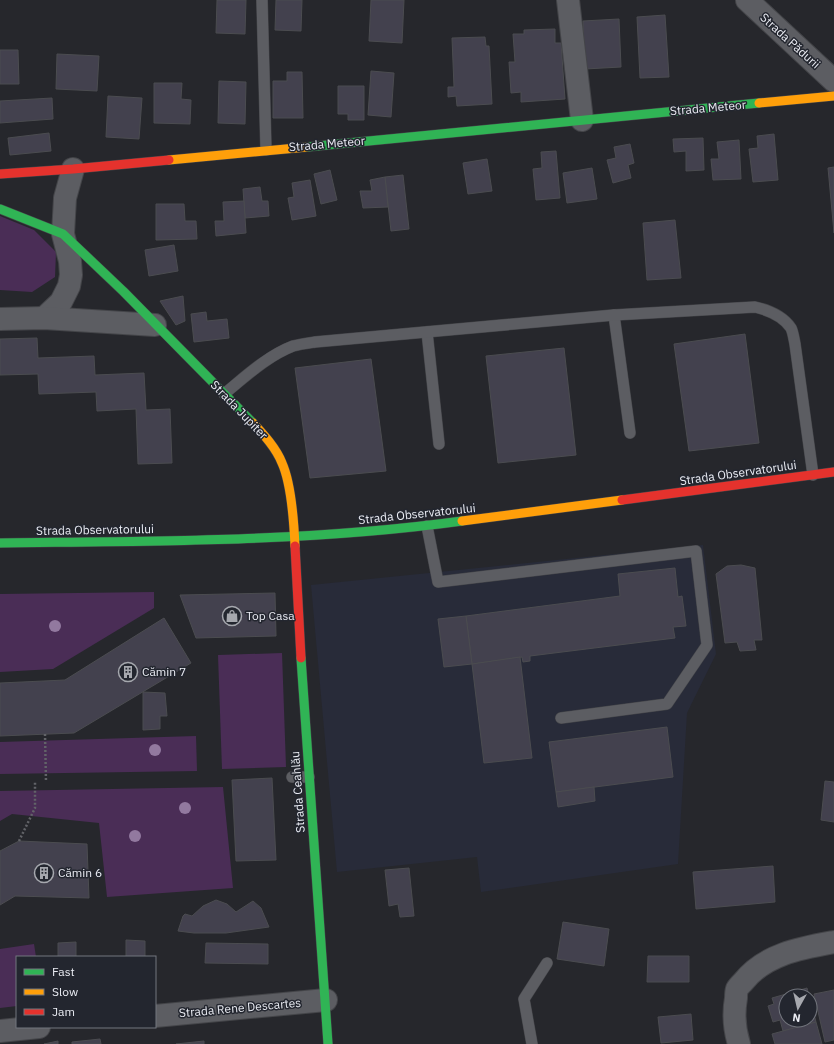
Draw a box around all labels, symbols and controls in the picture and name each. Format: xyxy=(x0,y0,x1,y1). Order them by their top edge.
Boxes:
street label: Strada Pădurii xyxy=(757,10,824,72)
street label: Strada Meteor xyxy=(669,97,747,118)
street label: Strada Meteor xyxy=(288,133,366,154)
street label: Strada Jupiter xyxy=(207,377,272,443)
street label: Strada Observatorului xyxy=(678,457,797,488)
street label: Strada Observatorului xyxy=(358,500,476,527)
street label: Strada Observatorului xyxy=(36,521,154,538)
shop icon: Top Casa xyxy=(221,605,243,627)
place label: Top Casa xyxy=(246,608,295,623)
building icon: Cămin 7 xyxy=(117,661,139,683)
place label: Cămin 7 xyxy=(142,664,186,679)
street label: Strada Ceahlău xyxy=(287,751,308,833)
building icon: Cămin 6 xyxy=(33,862,55,884)
place label: Cămin 6 xyxy=(58,865,102,880)
legend xyxy=(16,956,156,1028)
text: Fast xyxy=(52,964,75,979)
text: Slow xyxy=(52,984,78,999)
north arrow xyxy=(778,988,818,1028)
street label: Strada Rene Descartes xyxy=(178,995,302,1020)
text: Jam xyxy=(52,1004,75,1019)
text: N xyxy=(792,1010,802,1025)

